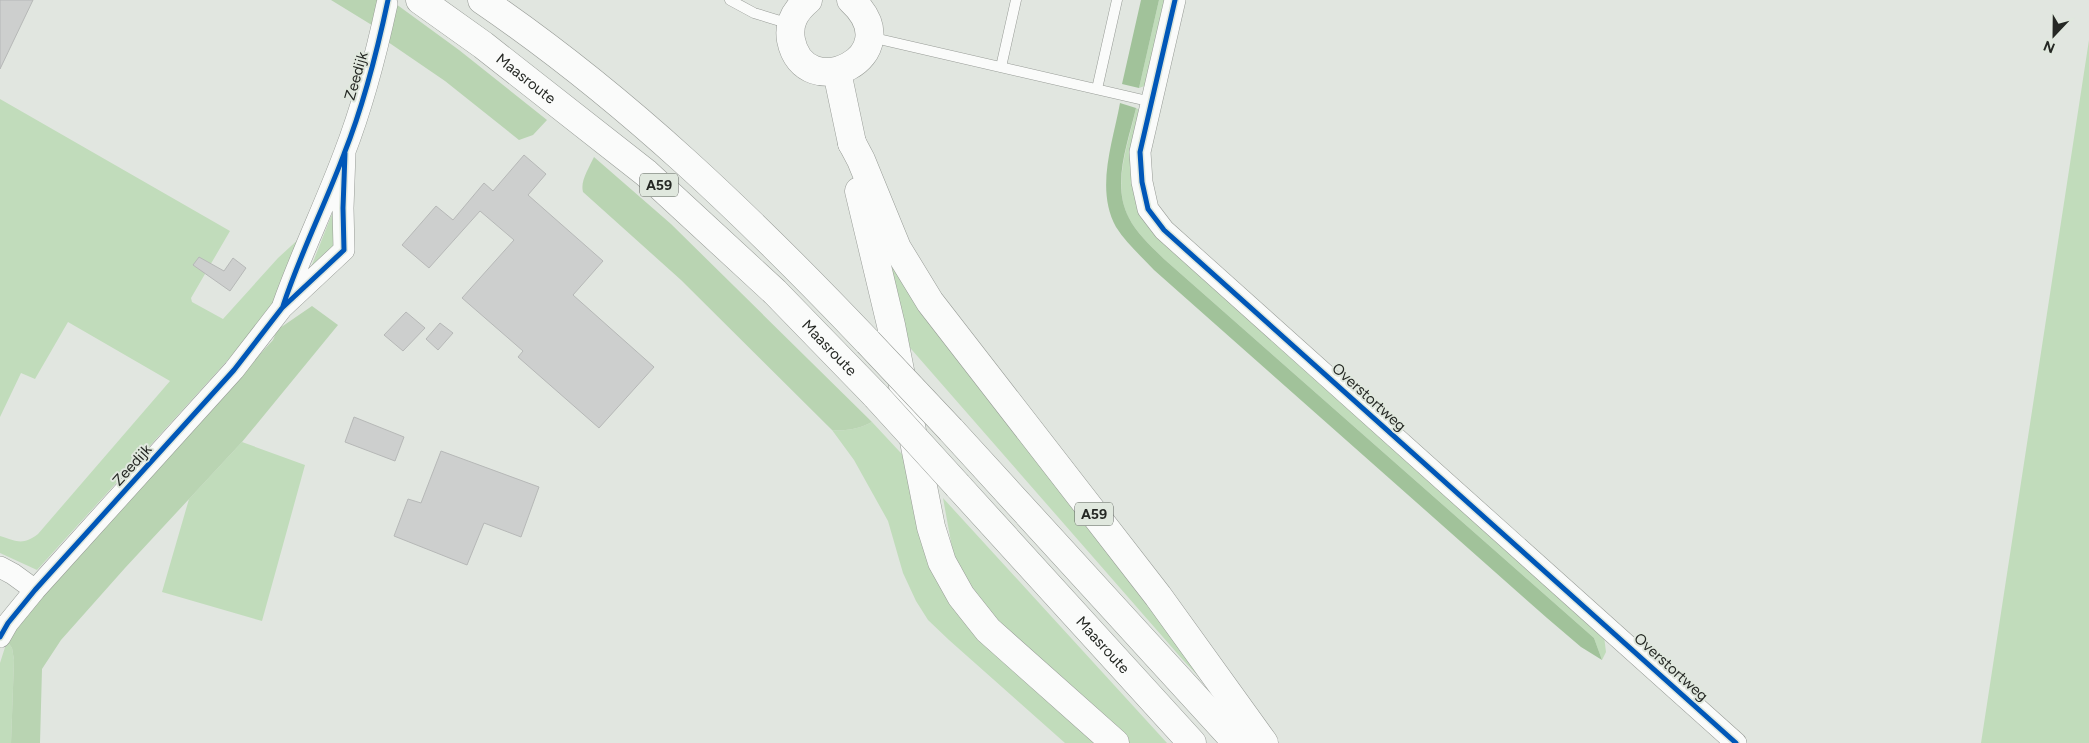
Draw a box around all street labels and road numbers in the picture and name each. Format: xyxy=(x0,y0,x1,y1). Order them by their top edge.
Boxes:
street label: Zeedijk xyxy=(341,49,372,102)
street label: Maasroute xyxy=(492,50,559,108)
road number: A59 xyxy=(640,174,678,196)
street label: Maasroute xyxy=(798,316,860,380)
street label: Overstortweg xyxy=(1328,359,1410,435)
street label: Zeedijk xyxy=(109,440,156,489)
road number: A59 xyxy=(1075,502,1113,526)
street label: Maasroute xyxy=(1072,613,1133,677)
street label: Overstortweg xyxy=(1630,629,1712,705)

